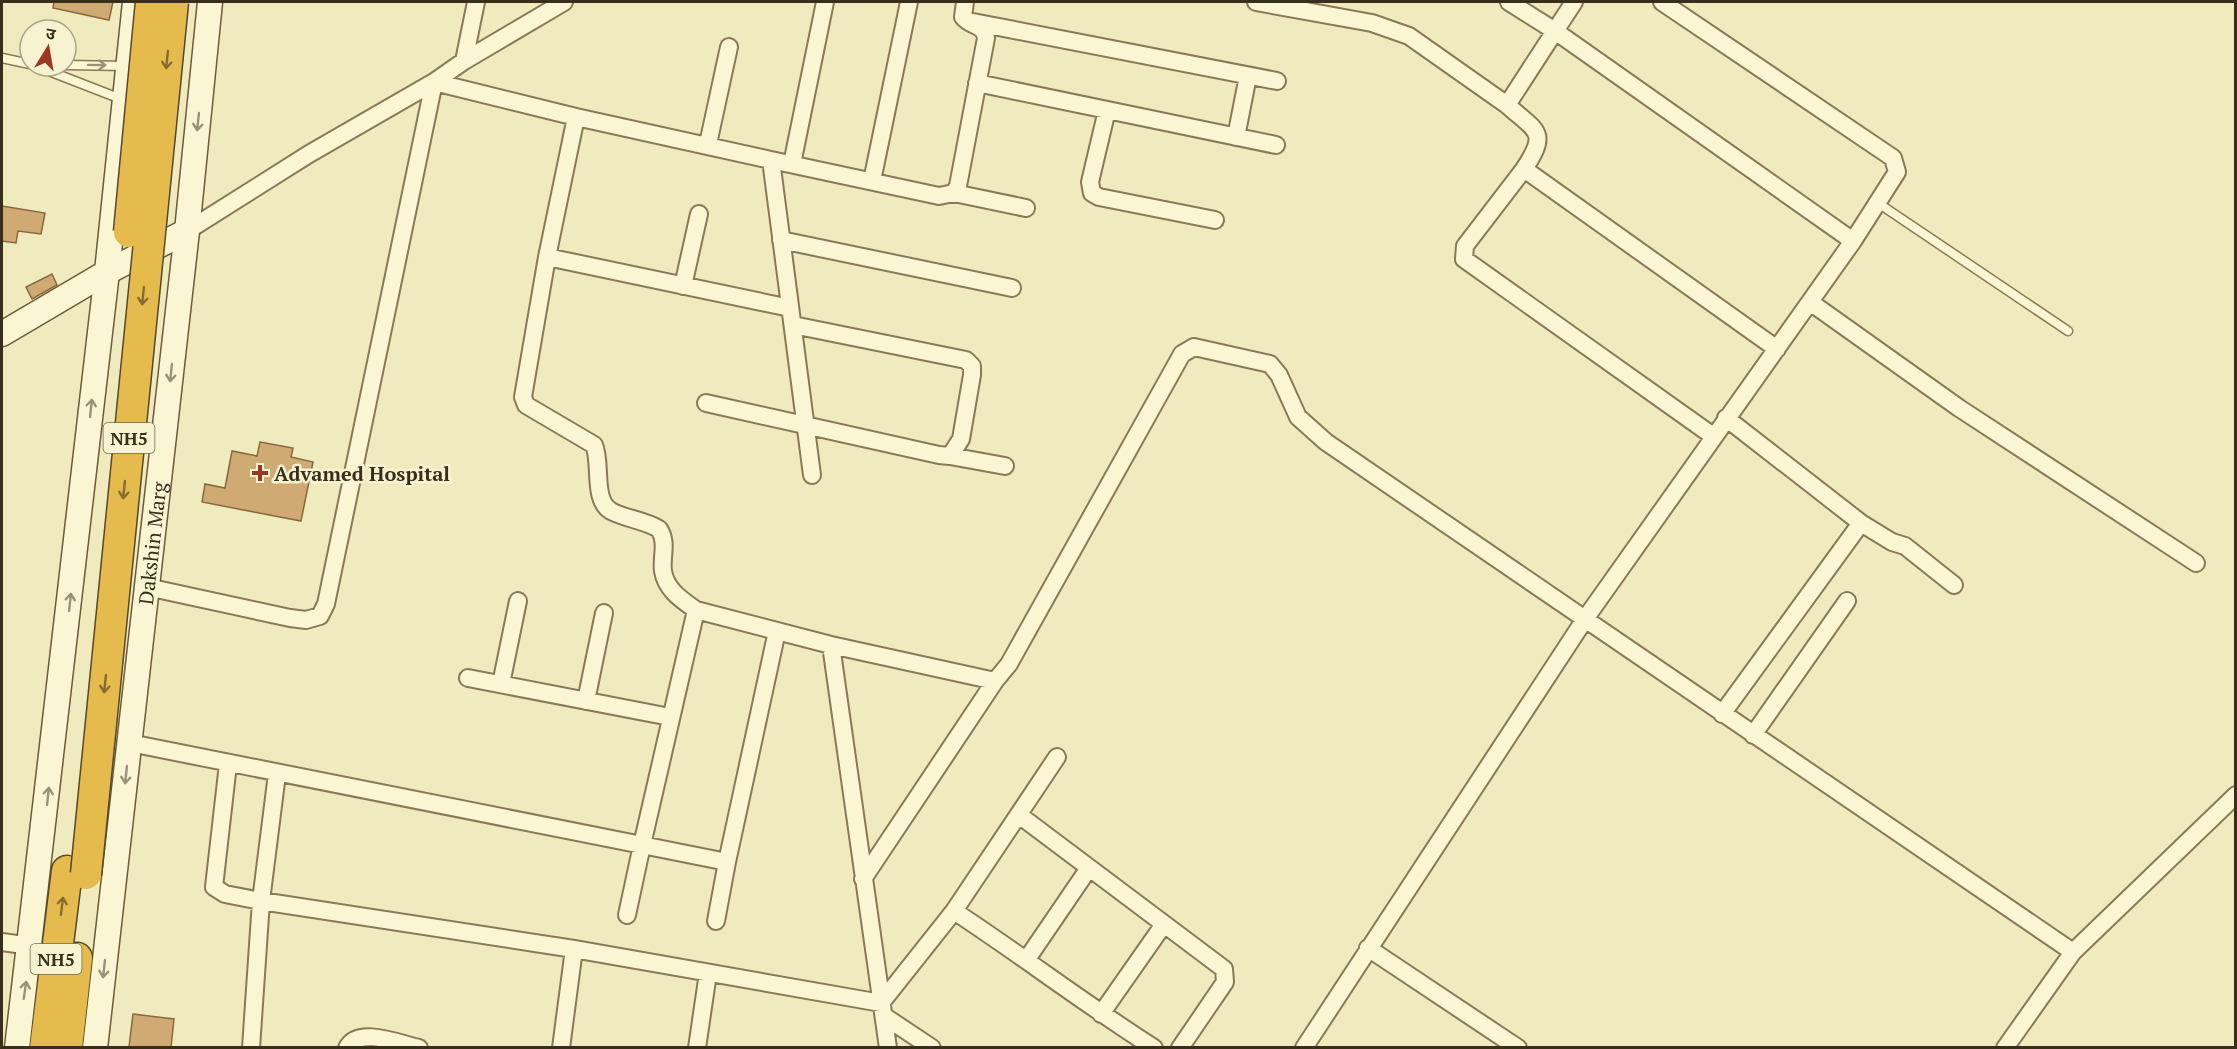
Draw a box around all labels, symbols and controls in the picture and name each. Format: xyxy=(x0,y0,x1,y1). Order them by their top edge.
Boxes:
north arrow xyxy=(18,18,78,78)
text: उ xyxy=(44,22,58,45)
one-way arrow xyxy=(161,49,172,69)
one-way arrow xyxy=(87,60,107,71)
one-way arrow xyxy=(192,112,203,132)
one-way arrow xyxy=(137,285,148,305)
one-way arrow xyxy=(166,363,177,382)
one-way arrow xyxy=(86,399,97,419)
road number: NH5 xyxy=(104,423,154,453)
place label: Advamed Hospital xyxy=(274,460,450,487)
marker: Advamed Hospital xyxy=(251,464,269,482)
one-way arrow xyxy=(118,479,129,499)
street label: Dakshin Marg xyxy=(132,480,172,606)
one-way arrow xyxy=(64,593,75,613)
one-way arrow xyxy=(99,673,110,693)
one-way arrow xyxy=(120,765,131,785)
one-way arrow xyxy=(43,786,54,806)
one-way arrow xyxy=(57,897,68,916)
road number: NH5 xyxy=(31,944,82,974)
one-way arrow xyxy=(98,959,109,979)
one-way arrow xyxy=(20,980,31,1000)

